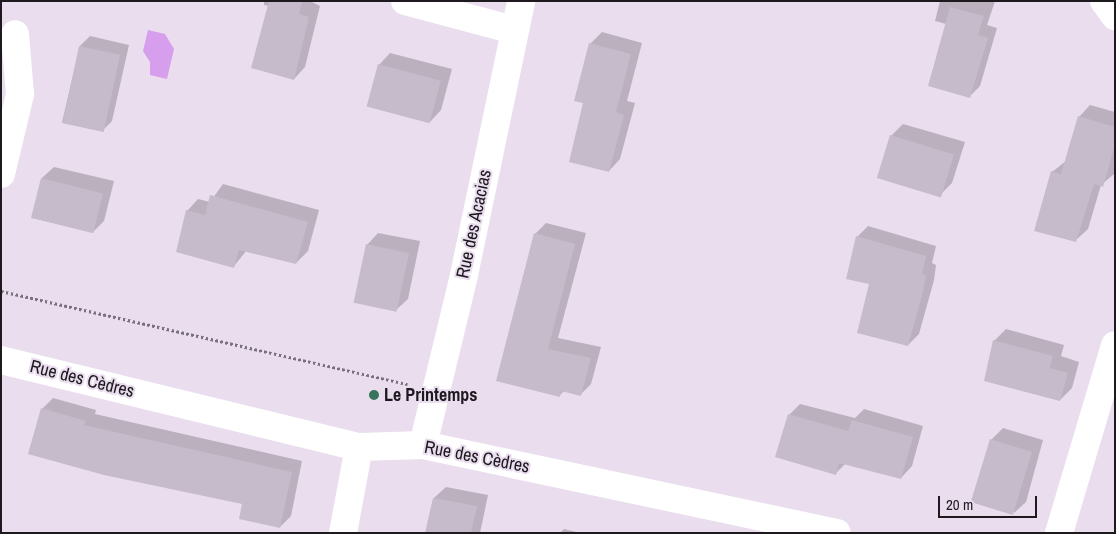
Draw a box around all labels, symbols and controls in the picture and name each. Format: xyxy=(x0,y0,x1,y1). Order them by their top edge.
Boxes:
street label: Rue des Acacias xyxy=(452,167,496,281)
street label: Rue des Cèdres xyxy=(28,356,136,402)
place label: Le Printemps xyxy=(384,384,478,406)
marker: Le Printemps xyxy=(368,389,380,401)
street label: Rue des Cèdres xyxy=(423,436,531,478)
scale bar xyxy=(941,486,1040,518)
text: 20 m xyxy=(946,494,973,515)

